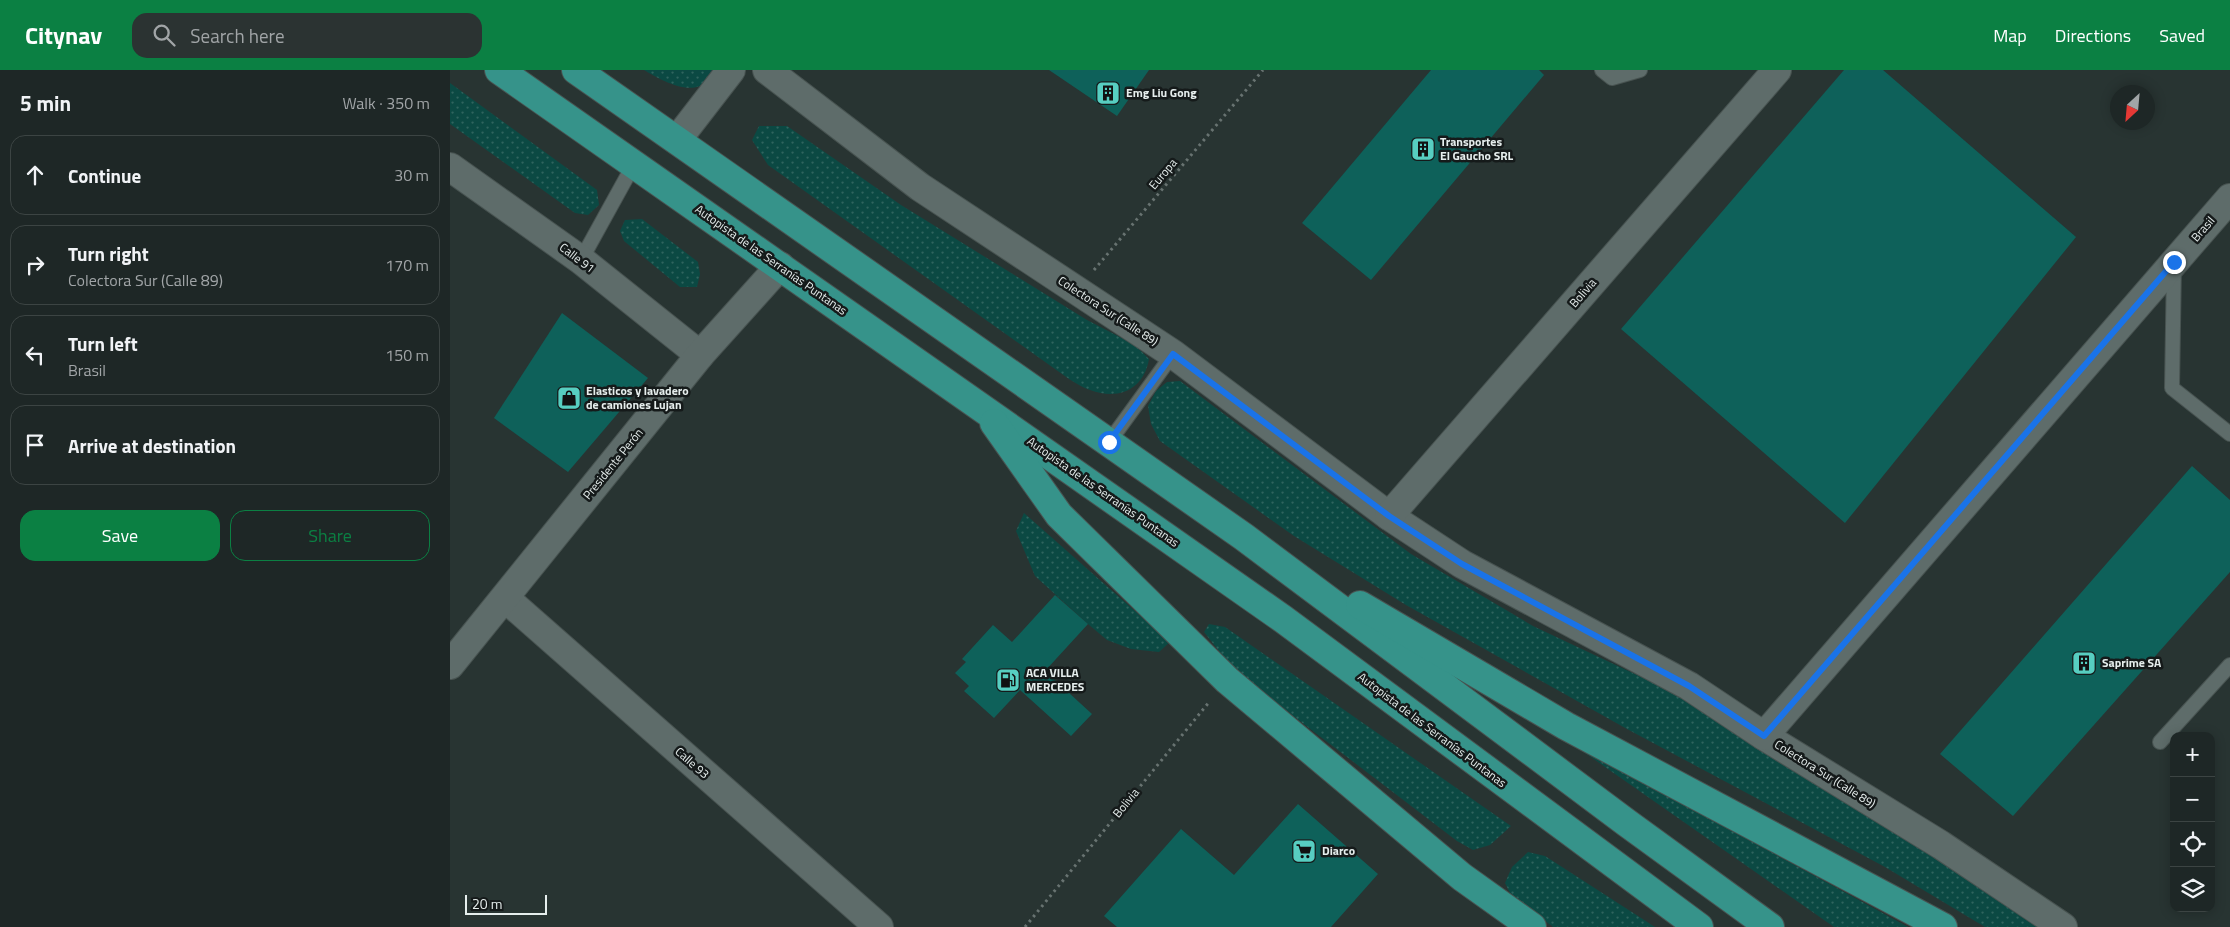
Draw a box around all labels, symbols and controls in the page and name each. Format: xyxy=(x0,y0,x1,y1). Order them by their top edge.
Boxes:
search box xyxy=(132,13,482,58)
text: Citynav xyxy=(25,17,102,53)
icon: search xyxy=(150,21,178,49)
text: Search here xyxy=(190,21,285,50)
text: Map xyxy=(1993,22,2027,49)
text: Directions xyxy=(2055,22,2131,49)
text: Saved xyxy=(2159,22,2205,49)
building icon: Emg Liu Gong xyxy=(1095,80,1121,106)
place label: Emg Liu Gong xyxy=(1126,83,1197,102)
north arrow xyxy=(2110,85,2155,130)
text: 5 min xyxy=(20,87,71,119)
text: Walk · 350 m xyxy=(342,91,430,115)
place label: Transportes El Gaucho SRL xyxy=(1440,132,1514,165)
building icon: Transportes El Gaucho SRL xyxy=(1410,136,1436,162)
street label: Europa xyxy=(1144,154,1181,193)
icon: ahead xyxy=(21,161,49,189)
text: Continue xyxy=(68,161,141,190)
text: 30 m xyxy=(394,163,429,187)
street label: Autopista de las Serranías Puntanas xyxy=(691,200,852,320)
street label: Brasil xyxy=(2186,212,2219,246)
street label: Calle 91 xyxy=(556,238,599,277)
text: Turn right xyxy=(68,239,149,268)
icon: right xyxy=(21,251,49,279)
route end xyxy=(2163,251,2186,274)
text: 170 m xyxy=(385,253,429,277)
text: Colectora Sur (Calle 89) xyxy=(68,268,223,292)
street label: Colectora Sur (Calle 89) xyxy=(1054,271,1162,350)
street label: Bolivia xyxy=(1564,274,1601,312)
text: Turn left xyxy=(68,329,138,358)
icon: left xyxy=(21,341,49,369)
text: 150 m xyxy=(385,343,429,367)
text: Brasil xyxy=(68,358,106,382)
place label: Elasticos y lavadero de camiones Lujan xyxy=(586,381,689,414)
shop icon: Elasticos y lavadero de camiones Lujan xyxy=(556,385,582,411)
street label: Presidente Perón xyxy=(578,424,647,504)
icon: arrive xyxy=(21,431,49,459)
text: Arrive at destination xyxy=(68,431,236,460)
route start xyxy=(1098,431,1121,454)
street label: Autopista de las Serranías Puntanas xyxy=(1023,432,1184,552)
button: Save xyxy=(20,510,220,561)
button: Share xyxy=(230,510,430,561)
building icon: Saprime SA xyxy=(2071,650,2097,676)
place label: Saprime SA xyxy=(2102,653,2162,672)
place label: ACA VILLA MERCEDES xyxy=(1026,663,1085,696)
fuel station icon: ACA VILLA MERCEDES xyxy=(995,667,1021,693)
street label: Autopista de las Serranías Puntanas xyxy=(1354,667,1511,792)
map controls xyxy=(2170,732,2215,912)
button: + xyxy=(2170,732,2215,777)
street label: Colectora Sur (Calle 89) xyxy=(1771,735,1880,812)
street label: Calle 93 xyxy=(671,742,714,783)
button: − xyxy=(2170,777,2215,822)
street label: Bolivia xyxy=(1108,784,1144,822)
button: locate xyxy=(2170,822,2215,867)
supermarket icon: Diarco xyxy=(1291,838,1317,864)
place label: Diarco xyxy=(1322,841,1355,860)
button: layers xyxy=(2170,867,2215,912)
scale bar xyxy=(465,892,548,915)
text: 20 m xyxy=(472,893,502,914)

